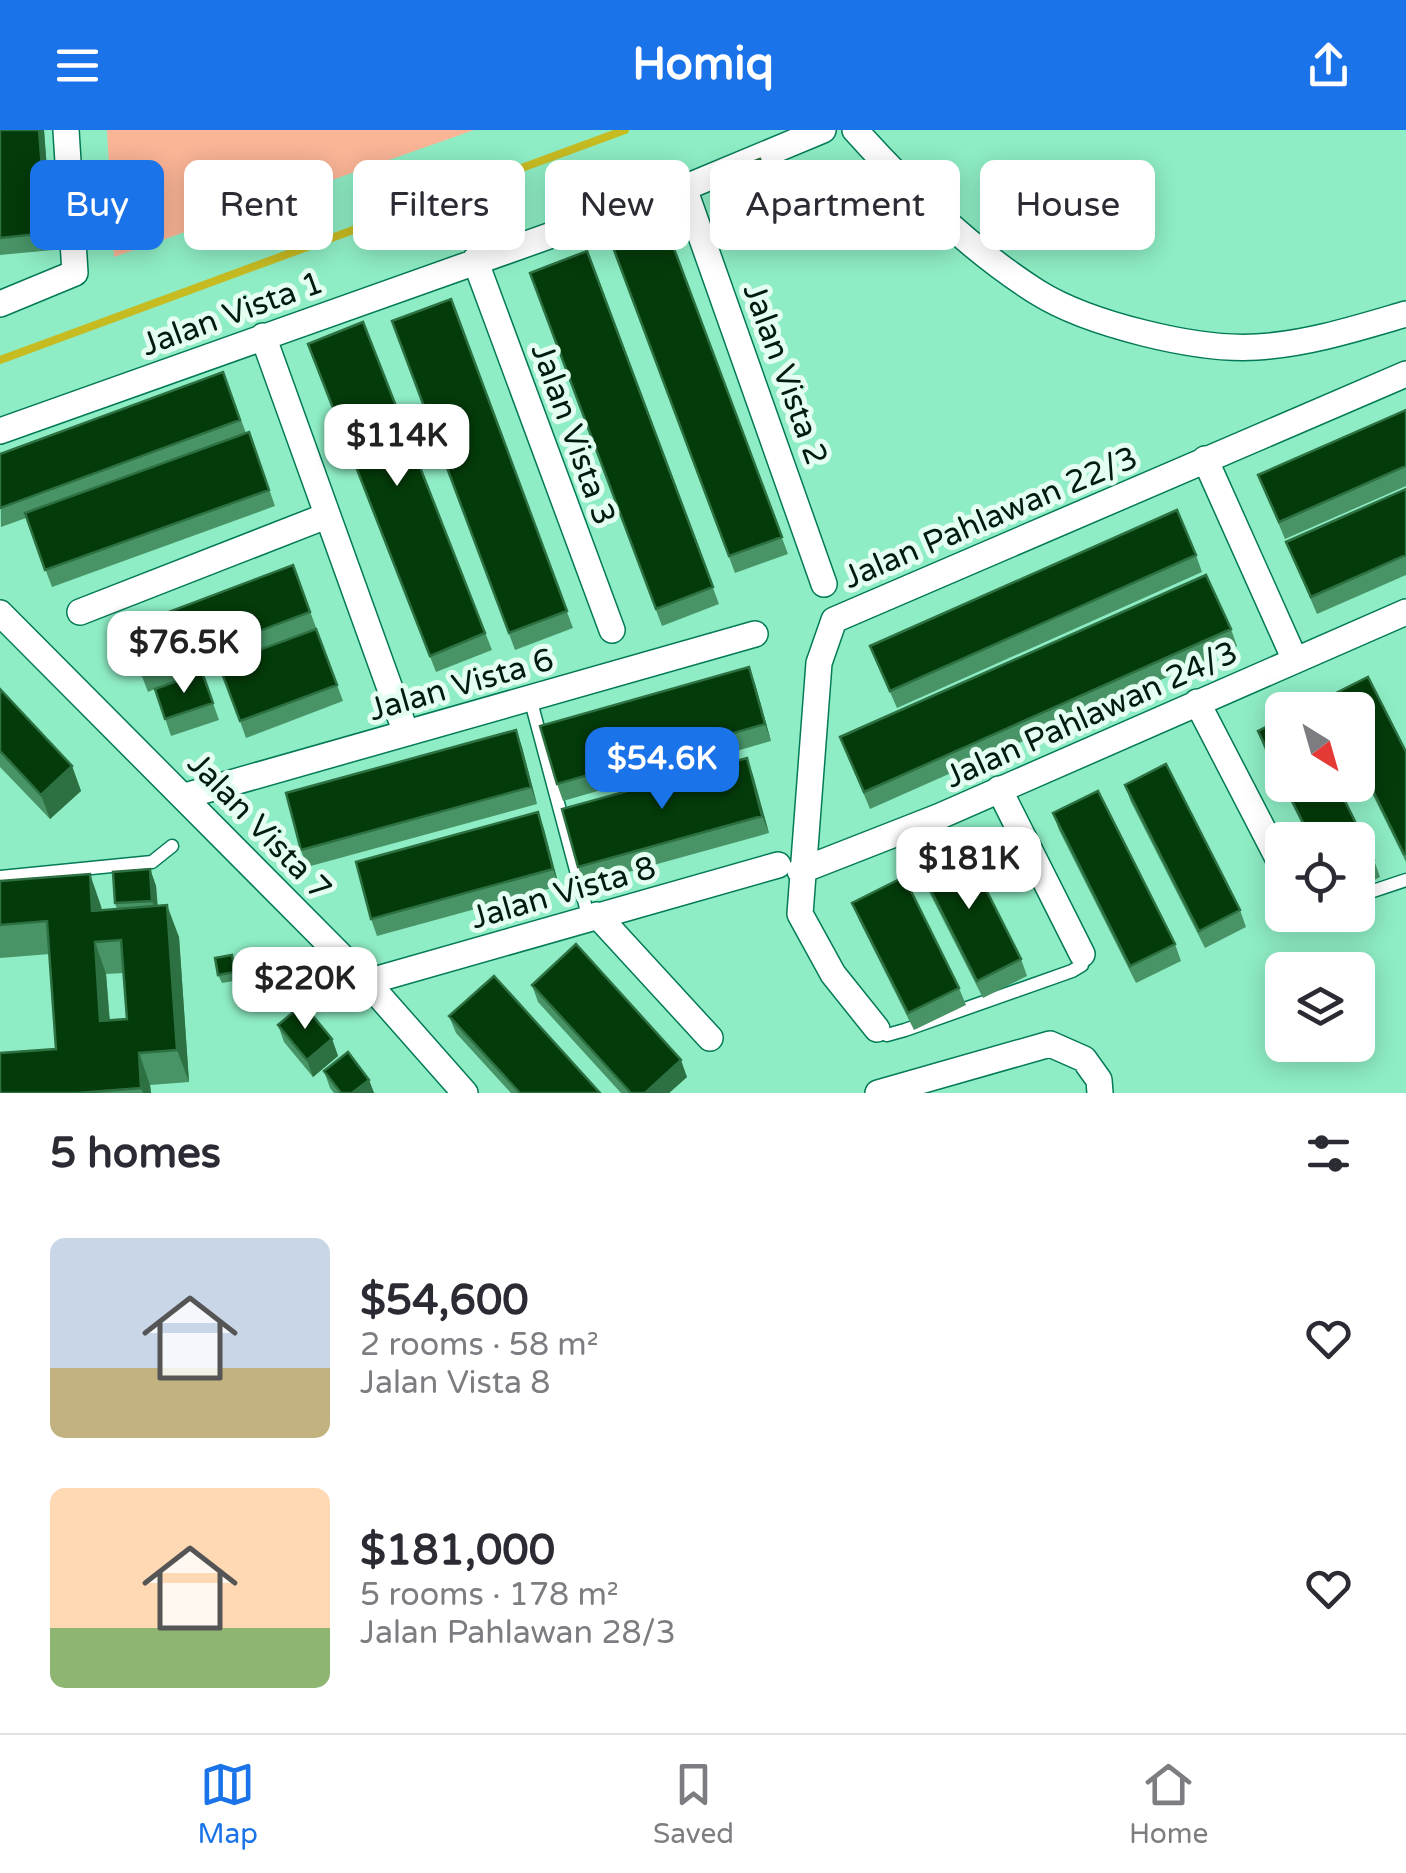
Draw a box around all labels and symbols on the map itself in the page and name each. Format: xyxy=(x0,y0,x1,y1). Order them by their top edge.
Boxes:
street label: Jalan Vista 1 xyxy=(136,264,328,364)
street label: Jalan Vista 2 xyxy=(735,278,835,470)
street label: Jalan Vista 3 xyxy=(523,338,623,530)
pin: $114K xyxy=(327,404,467,489)
street label: Jalan Pahlawan 22/3 xyxy=(838,439,1143,597)
pin: $76.5K xyxy=(103,611,265,696)
street label: Jalan Pahlawan 24/3 xyxy=(939,633,1243,797)
street label: Jalan Vista 6 xyxy=(365,640,558,729)
north arrow xyxy=(1265,692,1375,802)
pin: $54.6K xyxy=(581,727,743,812)
street label: Jalan Vista 7 xyxy=(179,745,339,908)
pin: $181K xyxy=(899,827,1039,912)
street label: Jalan Vista 8 xyxy=(467,848,660,937)
pin: $220K xyxy=(235,947,375,1032)

